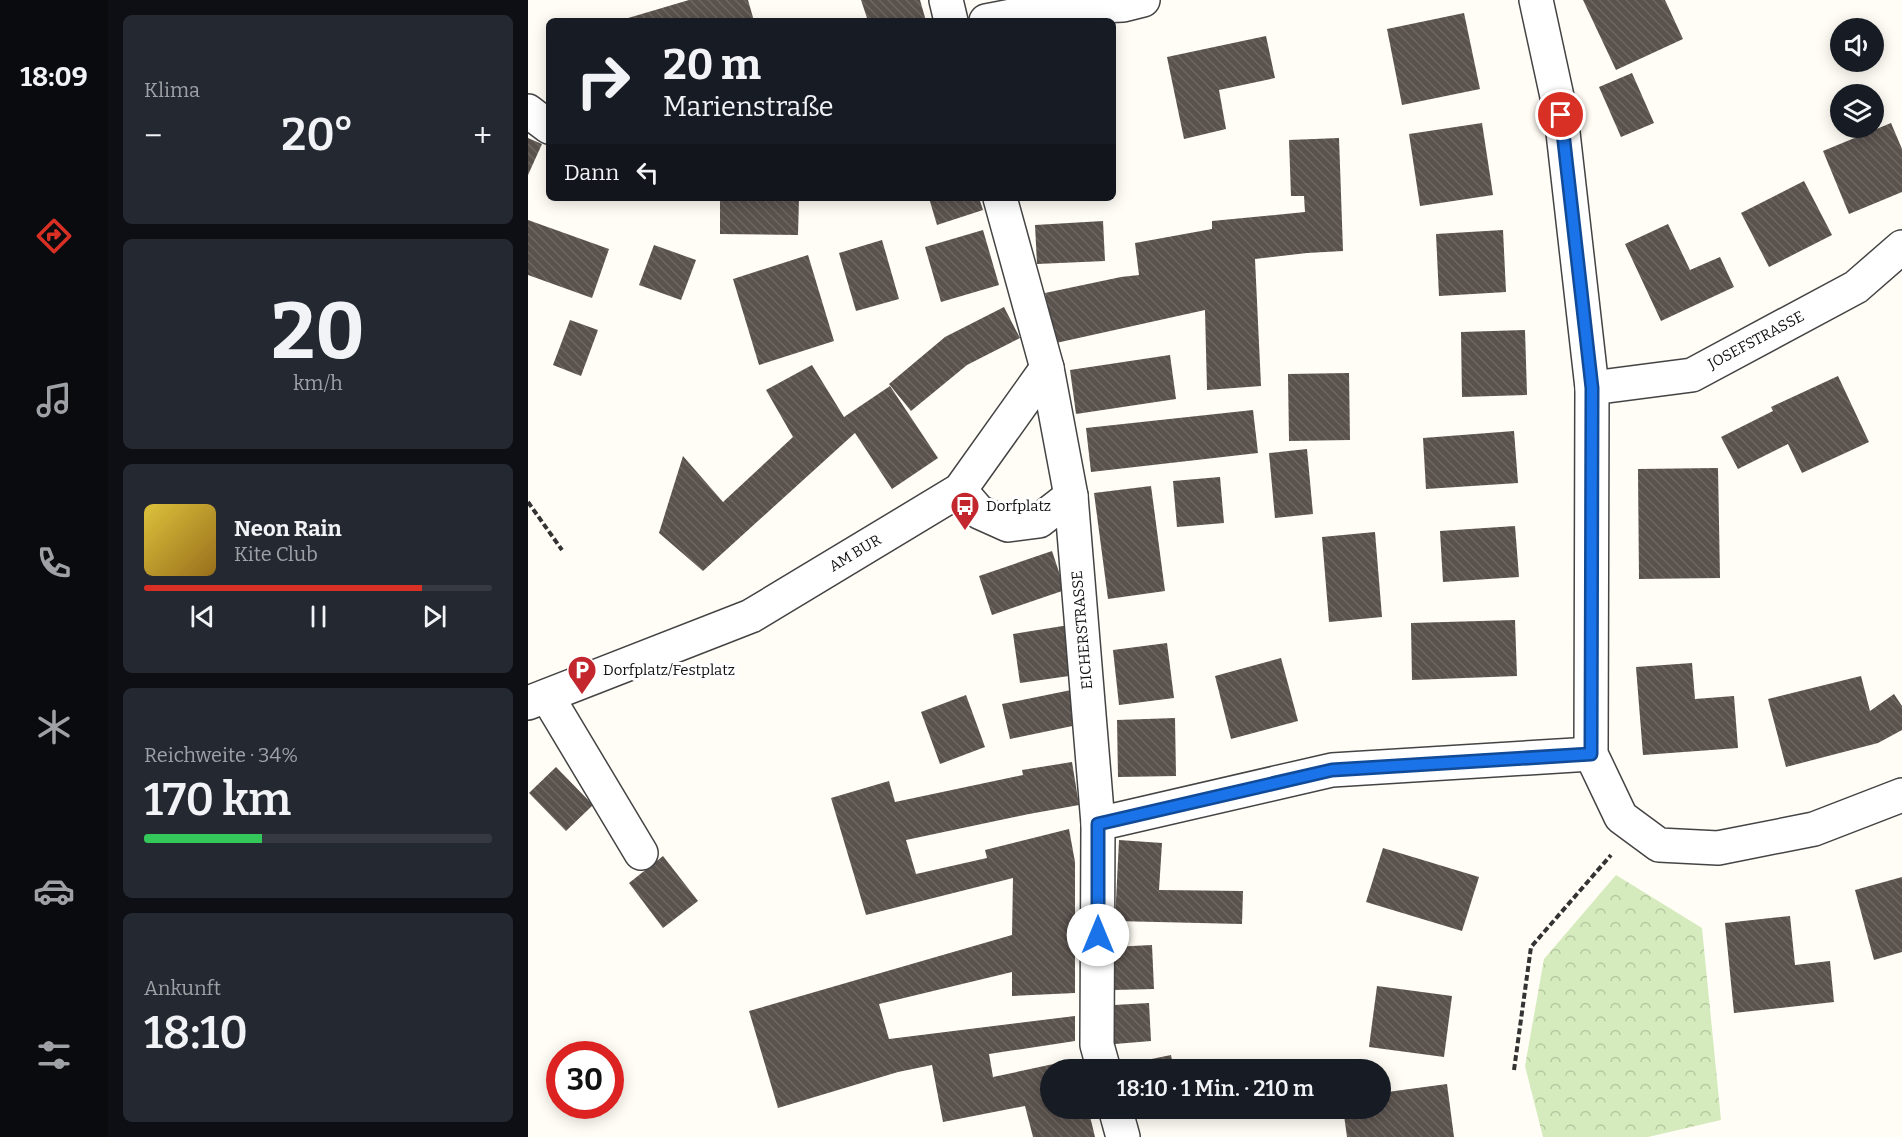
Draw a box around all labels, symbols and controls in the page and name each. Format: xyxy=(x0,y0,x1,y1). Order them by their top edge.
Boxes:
map controls xyxy=(1830,18,1884,138)
button: sound xyxy=(1830,18,1884,72)
text: 20 m xyxy=(663,40,761,90)
icon: right xyxy=(564,42,642,120)
text: 18:09 xyxy=(20,61,88,93)
text: Klima xyxy=(144,78,200,102)
button: layers xyxy=(1830,84,1884,138)
pin xyxy=(1535,89,1586,140)
text: Marienstraße xyxy=(663,91,833,123)
icon: arrive xyxy=(1544,98,1577,131)
text: 20° xyxy=(281,108,354,162)
text: − xyxy=(144,116,162,156)
text: + xyxy=(473,116,492,156)
icon: left xyxy=(631,156,664,189)
text: Dann xyxy=(564,159,619,186)
icon: directions xyxy=(33,215,75,257)
text: 20 xyxy=(271,285,365,379)
street label: JOSEFSTRASSE xyxy=(1704,307,1807,373)
text: km/h xyxy=(293,371,343,395)
icon: music xyxy=(33,379,75,421)
bus stop icon: Dorfplatz xyxy=(949,490,981,532)
place label: Dorfplatz xyxy=(986,497,1051,515)
text: Neon Rain xyxy=(234,515,342,542)
street label: AM BUR xyxy=(826,530,884,575)
icon: phone xyxy=(33,542,75,584)
text: Kite Club xyxy=(234,542,318,566)
street label: EICHERSTRASSE xyxy=(1068,570,1096,690)
icon: previous xyxy=(186,600,219,633)
icon: pause xyxy=(302,600,335,633)
icon: next xyxy=(418,600,451,633)
parking icon: Dorfplatz/Festplatz xyxy=(566,654,598,696)
place label: Dorfplatz/Festplatz xyxy=(603,661,735,679)
icon: climate xyxy=(33,706,75,748)
text: Reichweite · 34% xyxy=(144,743,298,767)
text: 170 km xyxy=(144,773,291,827)
icon: car xyxy=(33,870,75,912)
position arrow xyxy=(1066,903,1130,967)
text: Ankunft xyxy=(144,976,221,1000)
text: 18:10 xyxy=(144,1006,248,1060)
icon: filters xyxy=(33,1034,75,1076)
speed limit sign: 30 xyxy=(546,1041,624,1119)
text: 18:10 · 1 Min. · 210 m xyxy=(1117,1075,1314,1102)

